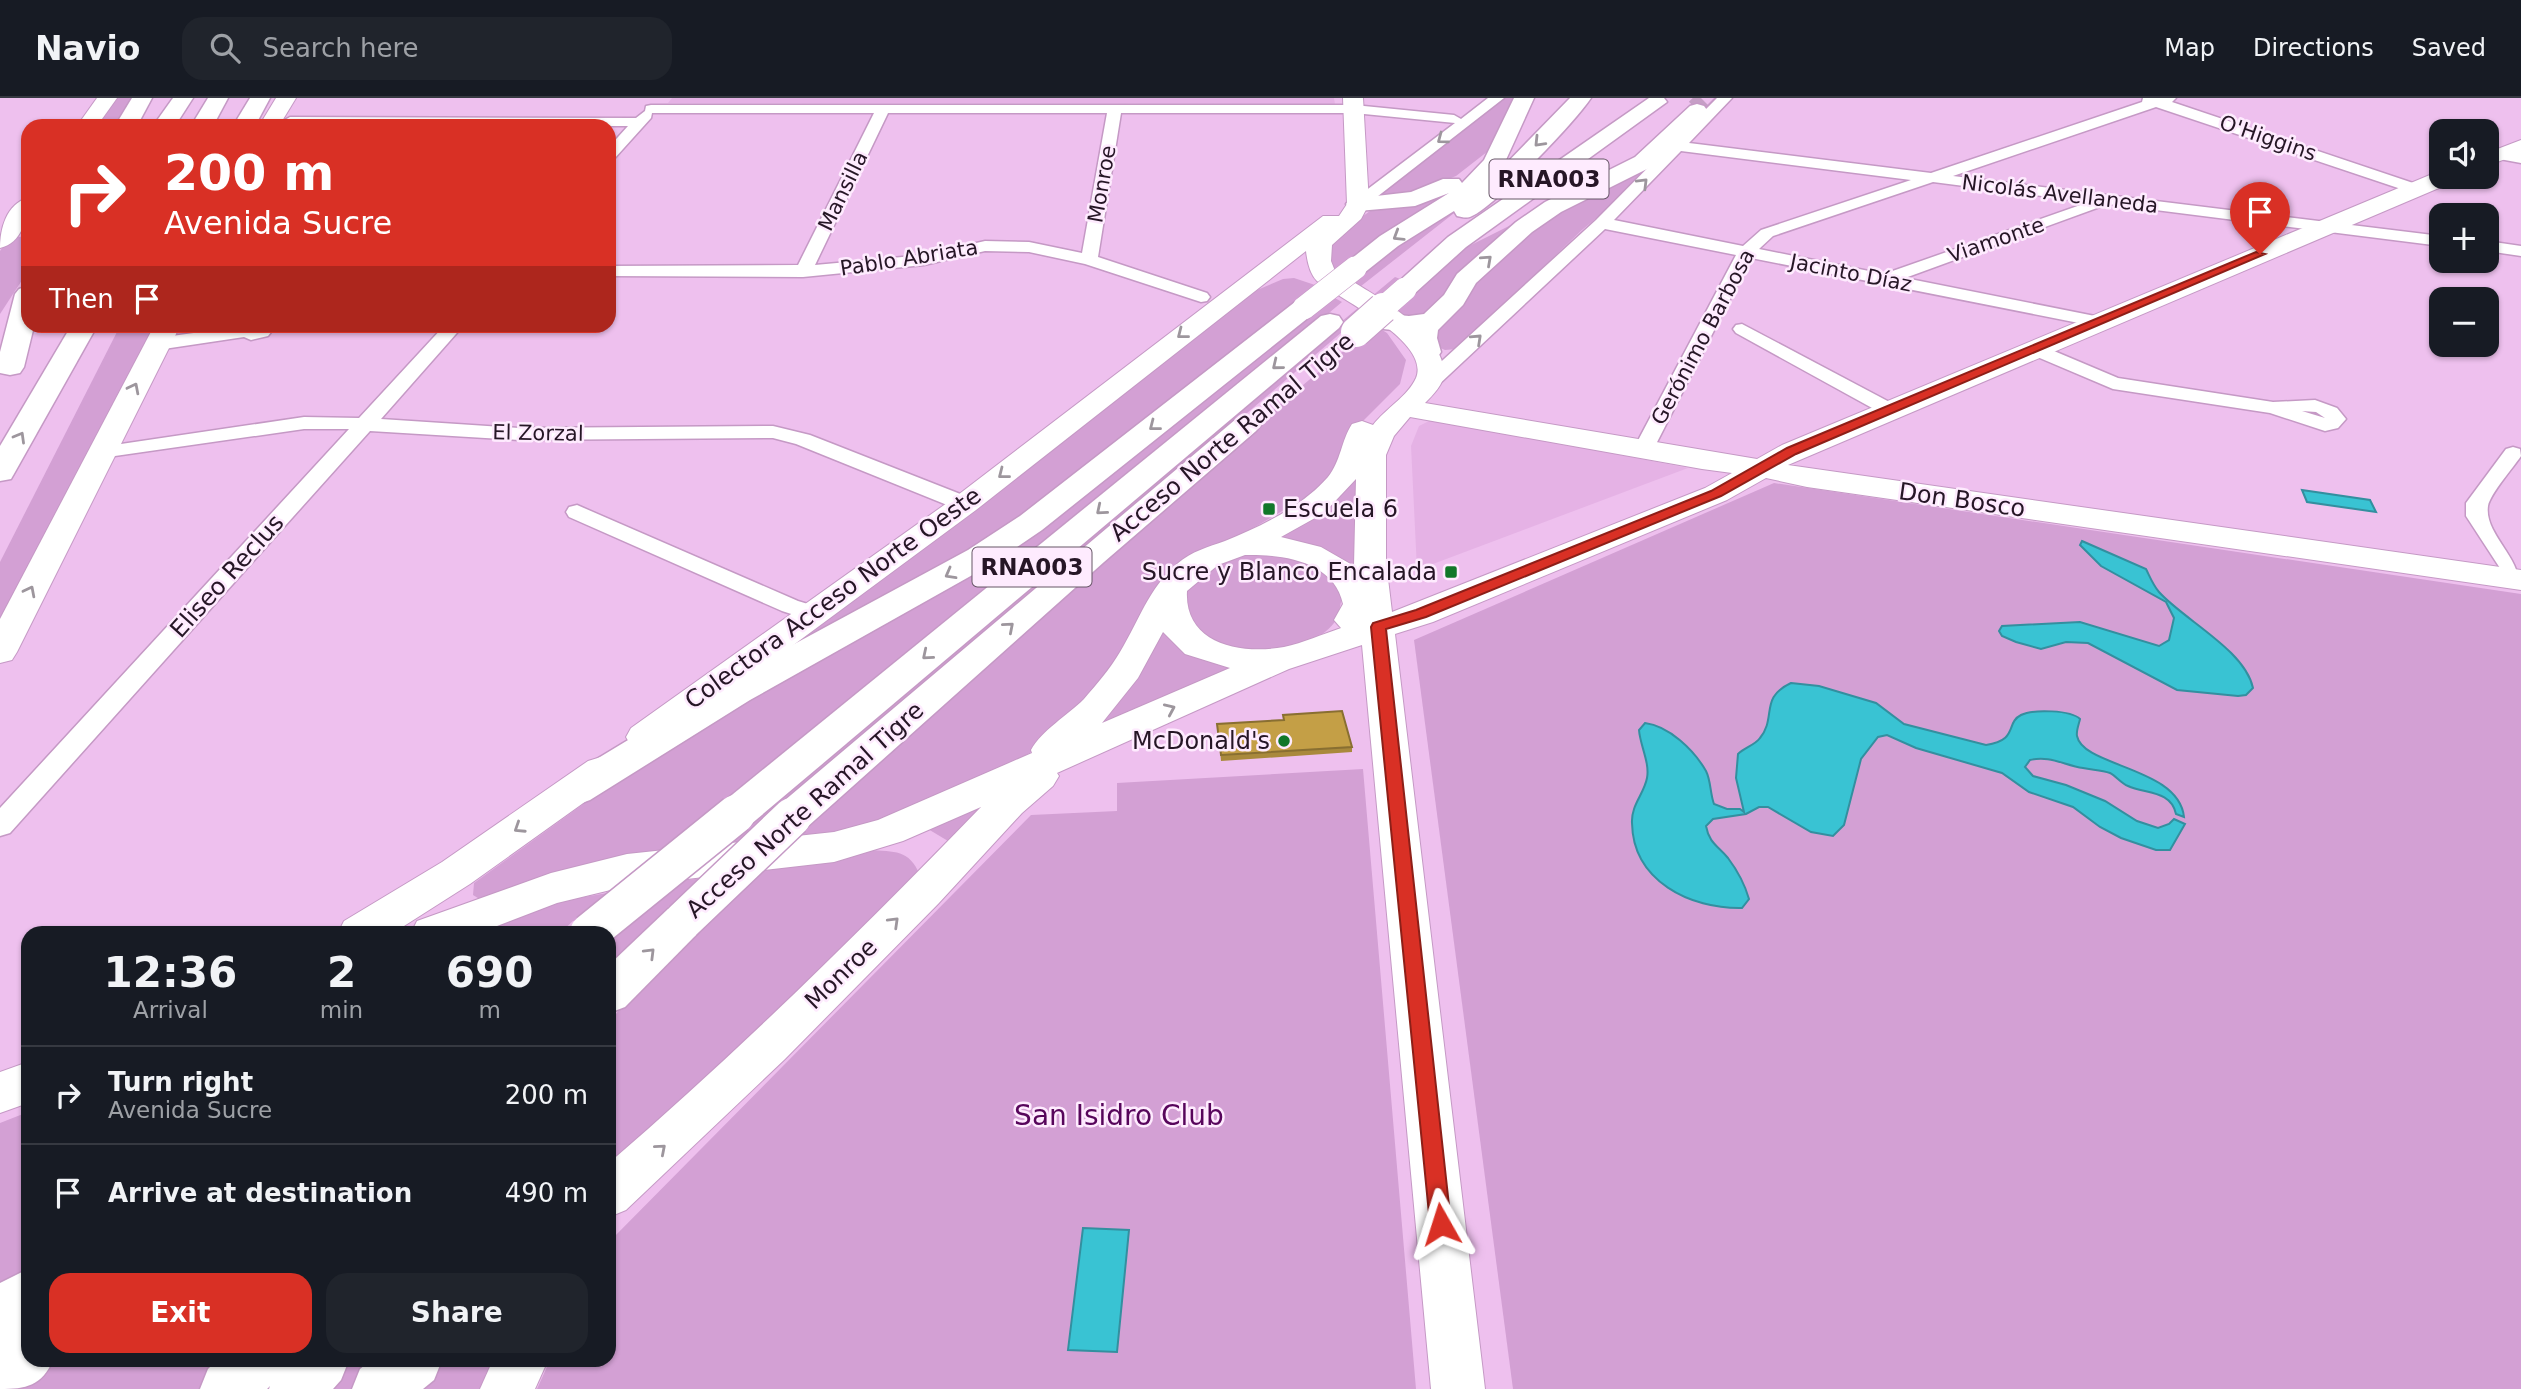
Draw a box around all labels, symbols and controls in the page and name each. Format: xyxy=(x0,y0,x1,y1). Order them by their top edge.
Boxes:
search box xyxy=(182,17,672,80)
text: Navio xyxy=(35,29,140,68)
icon: search xyxy=(206,29,244,67)
text: Search here xyxy=(262,33,419,63)
text: Map xyxy=(2164,34,2215,62)
text: Directions xyxy=(2253,34,2374,62)
text: Saved xyxy=(2412,34,2486,62)
street label: O'Higgins xyxy=(2216,110,2320,166)
map controls xyxy=(2429,119,2499,357)
button: sound xyxy=(2429,119,2499,189)
one-way arrow xyxy=(1437,130,1450,143)
one-way arrow xyxy=(1534,134,1547,147)
street label: Monroe xyxy=(1083,143,1121,225)
text: 200 m xyxy=(164,145,334,202)
icon: right xyxy=(49,147,140,238)
street label: Mansilla xyxy=(813,147,873,235)
road number: RNA003 xyxy=(1490,159,1608,198)
street label: Nicolás Avellaneda xyxy=(1960,170,2160,218)
one-way arrow xyxy=(1634,178,1647,191)
pin xyxy=(2230,182,2290,254)
icon: arrive xyxy=(2241,193,2279,231)
button: + xyxy=(2429,203,2499,273)
text: Avenida Sucre xyxy=(164,204,392,242)
street label: Viamonte xyxy=(1945,212,2047,268)
one-way arrow xyxy=(1392,227,1405,240)
street label: Pablo Abriata xyxy=(838,235,980,281)
street label: Gerónimo Barbosa xyxy=(1647,245,1759,429)
street label: Jacinto Díaz xyxy=(1786,249,1914,297)
one-way arrow xyxy=(1479,256,1492,268)
icon: arrive xyxy=(128,280,166,318)
text: Then xyxy=(49,284,114,314)
button: − xyxy=(2429,287,2499,357)
one-way arrow xyxy=(1178,325,1190,338)
street label: Acceso Norte Ramal Tigre xyxy=(1104,327,1360,547)
one-way arrow xyxy=(1469,335,1482,347)
one-way arrow xyxy=(1273,357,1286,369)
one-way arrow xyxy=(126,383,140,396)
one-way arrow xyxy=(1150,418,1162,431)
street label: El Zorzal xyxy=(492,420,584,446)
one-way arrow xyxy=(12,432,25,444)
one-way arrow xyxy=(998,465,1011,478)
street label: Don Bosco xyxy=(1897,477,2027,523)
street label: Colectora Acceso Norte Oeste xyxy=(680,481,986,715)
place label: Escuela 6 xyxy=(1283,495,1398,523)
one-way arrow xyxy=(1097,501,1109,514)
marker: Escuela 6 xyxy=(1261,501,1277,517)
street label: Eliseo Reclus xyxy=(164,509,290,643)
road number: RNA003 xyxy=(972,547,1092,587)
place label: Sucre y Blanco Encalada xyxy=(1142,558,1437,586)
marker: Sucre y Blanco Encalada xyxy=(1443,564,1459,580)
one-way arrow xyxy=(945,565,958,579)
one-way arrow xyxy=(21,585,35,598)
one-way arrow xyxy=(1000,623,1013,635)
one-way arrow xyxy=(922,647,935,659)
street label: Acceso Norte Ramal Tigre xyxy=(681,696,929,924)
one-way arrow xyxy=(1163,703,1175,717)
place label: McDonald's xyxy=(1132,727,1270,755)
marker: McDonald's xyxy=(1276,733,1292,749)
one-way arrow xyxy=(514,819,527,832)
one-way arrow xyxy=(886,918,899,931)
street label: Monroe xyxy=(799,933,883,1015)
text: 12:36 xyxy=(104,948,237,997)
text: 2 xyxy=(327,948,356,997)
text: 690 xyxy=(446,948,533,997)
one-way arrow xyxy=(642,949,655,962)
text: Arrival xyxy=(133,997,208,1023)
text: min xyxy=(320,997,363,1023)
text: m xyxy=(478,997,501,1023)
text: Turn right xyxy=(108,1067,253,1097)
icon: right xyxy=(49,1076,87,1114)
text: 200 m xyxy=(505,1080,588,1110)
text: Avenida Sucre xyxy=(108,1097,272,1123)
park label: San Isidro Club xyxy=(1014,1099,1224,1132)
one-way arrow xyxy=(653,1145,666,1157)
icon: arrive xyxy=(49,1174,87,1212)
text: Arrive at destination xyxy=(108,1178,412,1208)
text: 490 m xyxy=(505,1178,588,1208)
position arrow xyxy=(1404,1187,1478,1261)
button: Exit xyxy=(49,1273,312,1353)
button: Share xyxy=(326,1273,588,1353)

